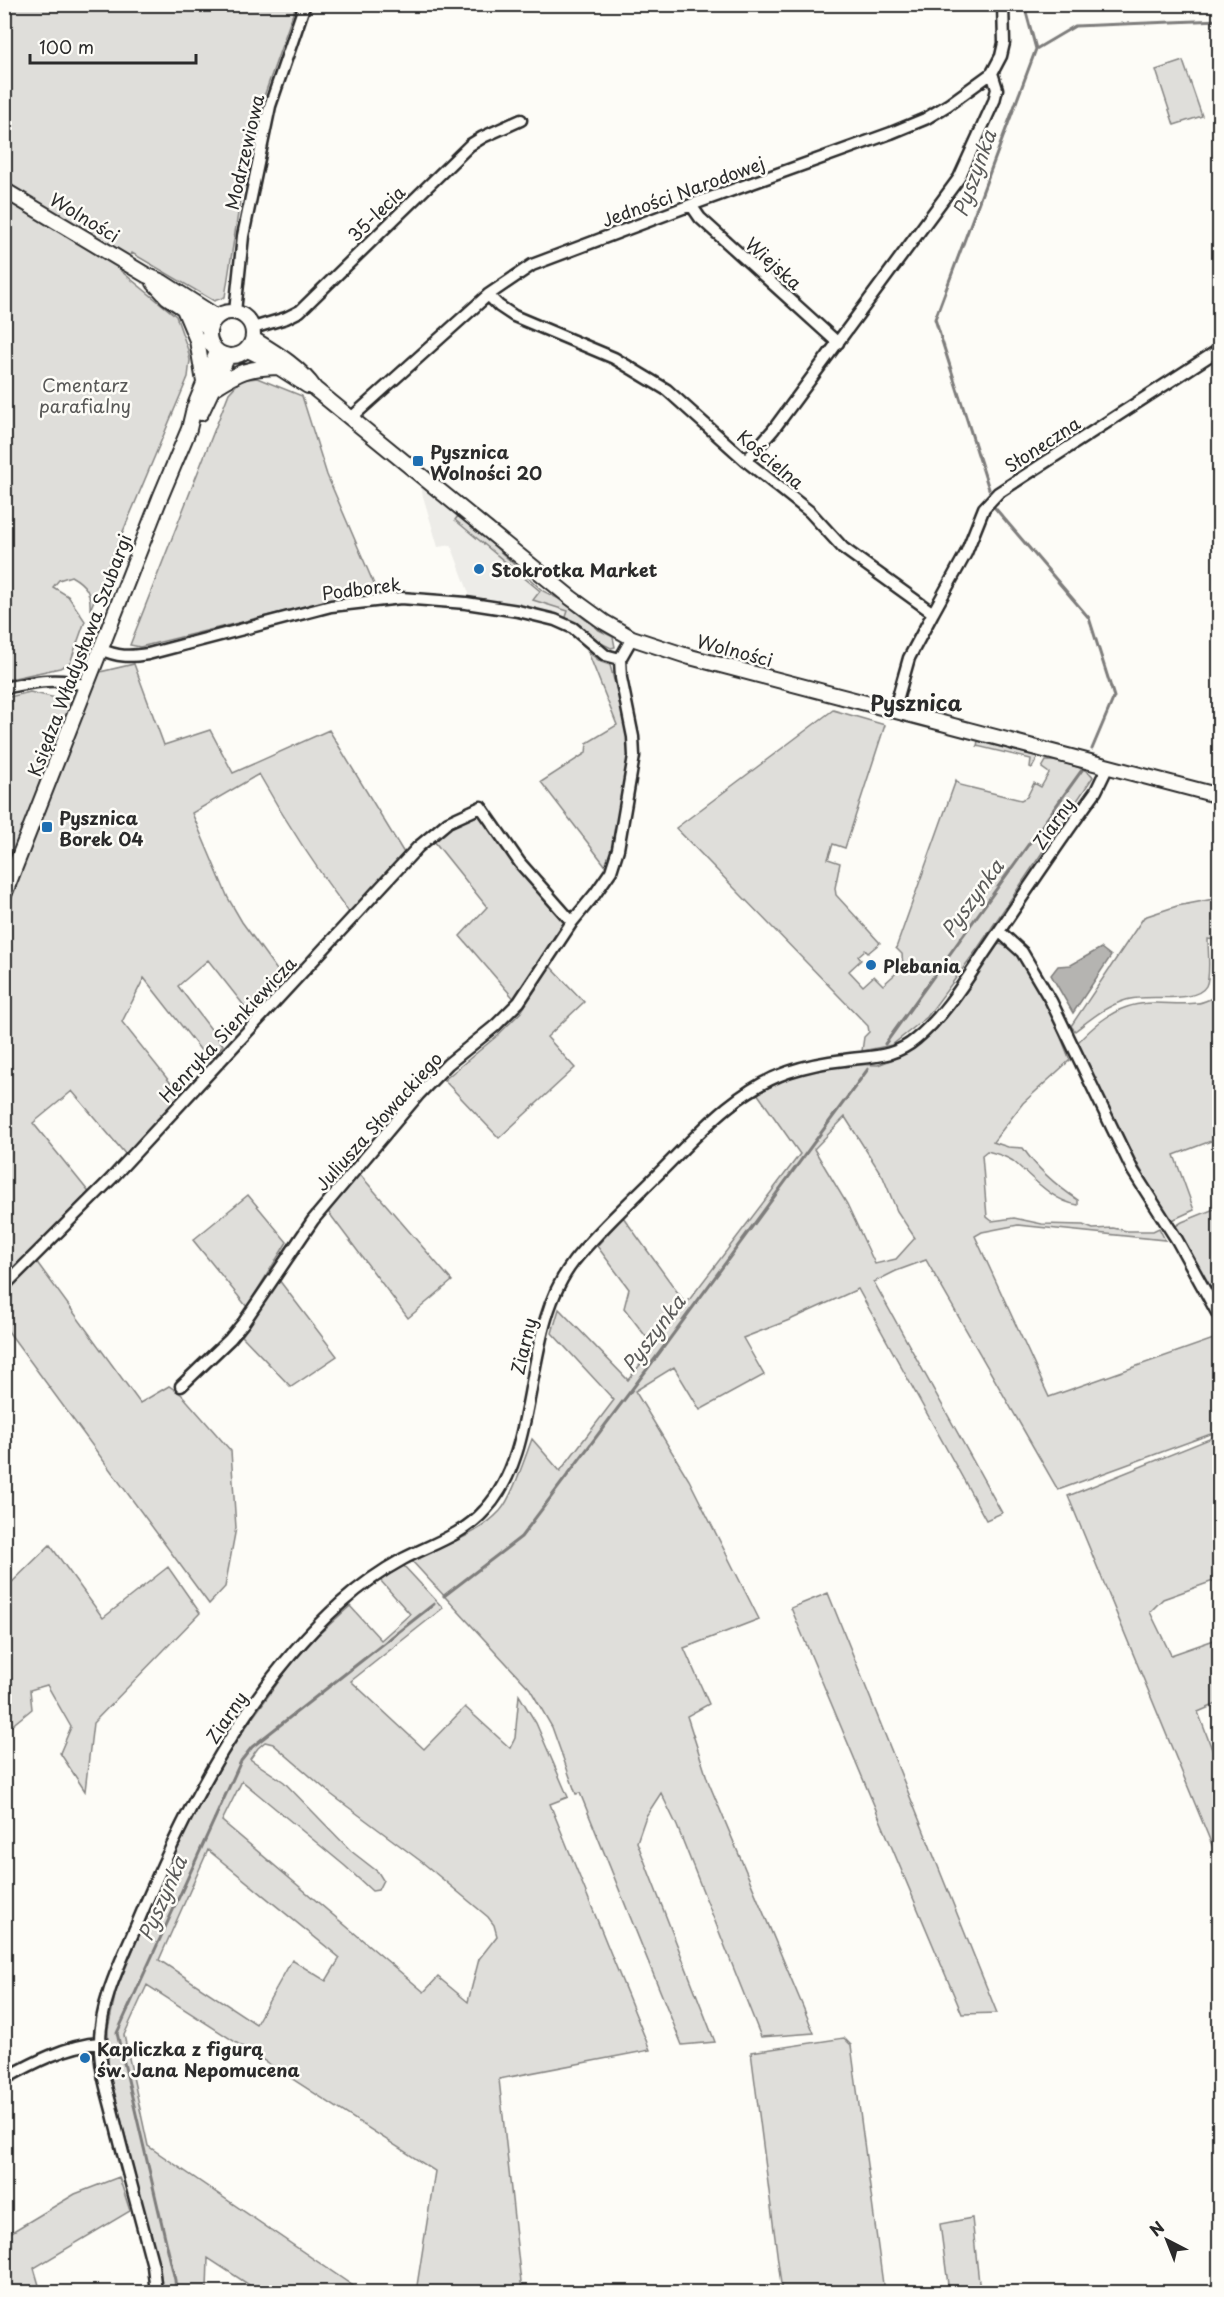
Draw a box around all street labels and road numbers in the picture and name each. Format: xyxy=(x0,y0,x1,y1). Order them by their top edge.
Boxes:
street label: Modrzewiowa xyxy=(218,91,271,212)
street label: Jedności Narodowej xyxy=(598,149,768,233)
street label: 35-lecia xyxy=(341,179,411,247)
street label: Wolności xyxy=(45,185,125,249)
street label: Wiejska xyxy=(740,230,809,296)
street label: Słoneczna xyxy=(999,409,1086,479)
street label: Kościelna xyxy=(732,423,811,496)
street label: Księdza Władysława Szubargi xyxy=(20,530,138,780)
street label: Podborek xyxy=(320,570,402,606)
street label: Wolności xyxy=(694,627,776,673)
street label: Ziarny xyxy=(1025,792,1081,854)
street label: Henryka Sienkiewicza xyxy=(152,949,302,1108)
street label: Juliusza Słowackiego xyxy=(308,1045,448,1197)
street label: Ziarny xyxy=(503,1315,543,1377)
street label: Ziarny xyxy=(199,1685,253,1749)

